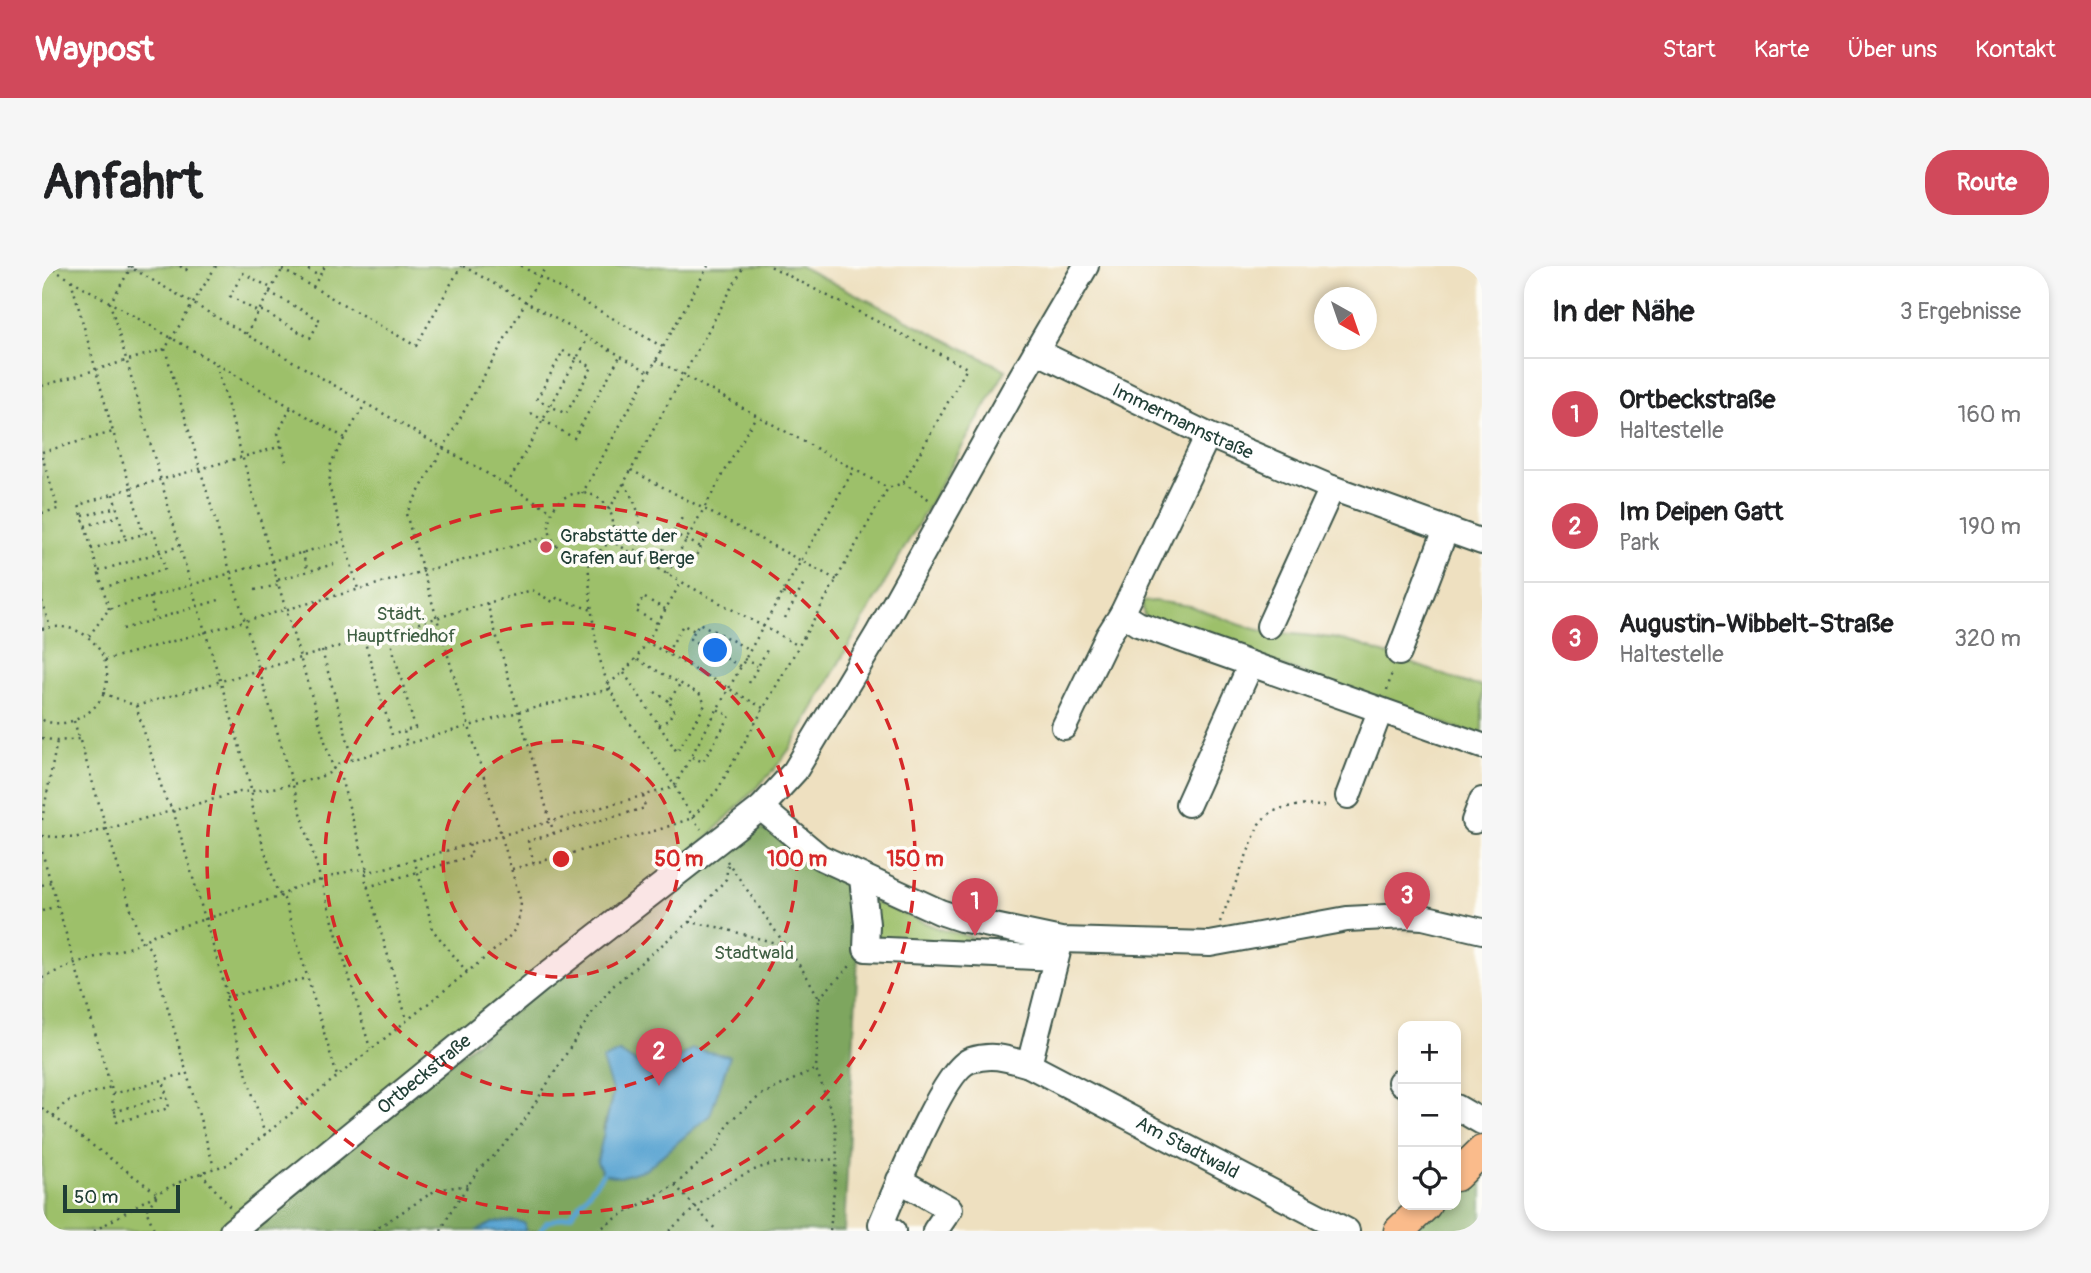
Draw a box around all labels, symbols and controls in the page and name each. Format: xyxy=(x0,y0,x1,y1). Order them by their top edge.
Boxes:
text: Waypost xyxy=(35,29,154,70)
text: Start xyxy=(1663,35,1716,64)
text: Karte xyxy=(1754,35,1809,64)
text: Über uns xyxy=(1847,35,1937,64)
text: Kontakt xyxy=(1975,35,2056,64)
button: Route xyxy=(1925,150,2049,215)
text: Anfahrt xyxy=(42,152,202,213)
north arrow xyxy=(1314,287,1377,350)
text: In der Nähe xyxy=(1552,293,1694,330)
text: 3 Ergebnisse xyxy=(1900,297,2021,326)
street label: Immermannstraße xyxy=(1108,378,1258,465)
text: Ortbeckstraße xyxy=(1619,384,1775,416)
text: 1 xyxy=(1571,400,1580,429)
text: 160 m xyxy=(1957,400,2021,429)
text: Haltestelle xyxy=(1619,416,1724,445)
text: Im Deipen Gatt xyxy=(1619,496,1783,528)
text: 2 xyxy=(1569,512,1581,541)
text: 190 m xyxy=(1959,512,2021,541)
place label: Grabstätte der Grafen auf Berge xyxy=(560,524,695,570)
text: Park xyxy=(1619,528,1659,557)
marker: Grabstätte der Grafen auf Berge xyxy=(538,539,554,555)
park label: Städt. Hauptfriedhof xyxy=(346,602,456,648)
text: Augustin-Wibbelt-Straße xyxy=(1619,608,1893,640)
text: 3 xyxy=(1569,624,1581,653)
text: 320 m xyxy=(1954,624,2021,653)
your location xyxy=(698,633,732,667)
text: Haltestelle xyxy=(1619,640,1724,669)
text: 50 m xyxy=(655,846,704,873)
text: 100 m xyxy=(767,846,827,873)
text: 150 m xyxy=(886,846,944,873)
centre of rings xyxy=(549,847,573,871)
pin: 3 xyxy=(1384,872,1430,930)
pin: 1 xyxy=(952,878,998,936)
park label: Stadtwald xyxy=(714,941,794,965)
map controls xyxy=(1398,1021,1461,1210)
button: + xyxy=(1398,1021,1461,1084)
street label: Ortbeckstraße xyxy=(372,1028,477,1120)
pin: 2 xyxy=(636,1028,682,1086)
button: − xyxy=(1398,1084,1461,1147)
street label: Am Stadtwald xyxy=(1132,1111,1243,1184)
button: locate xyxy=(1398,1147,1461,1210)
scale bar xyxy=(63,1182,180,1214)
text: 50 m xyxy=(74,1185,118,1209)

